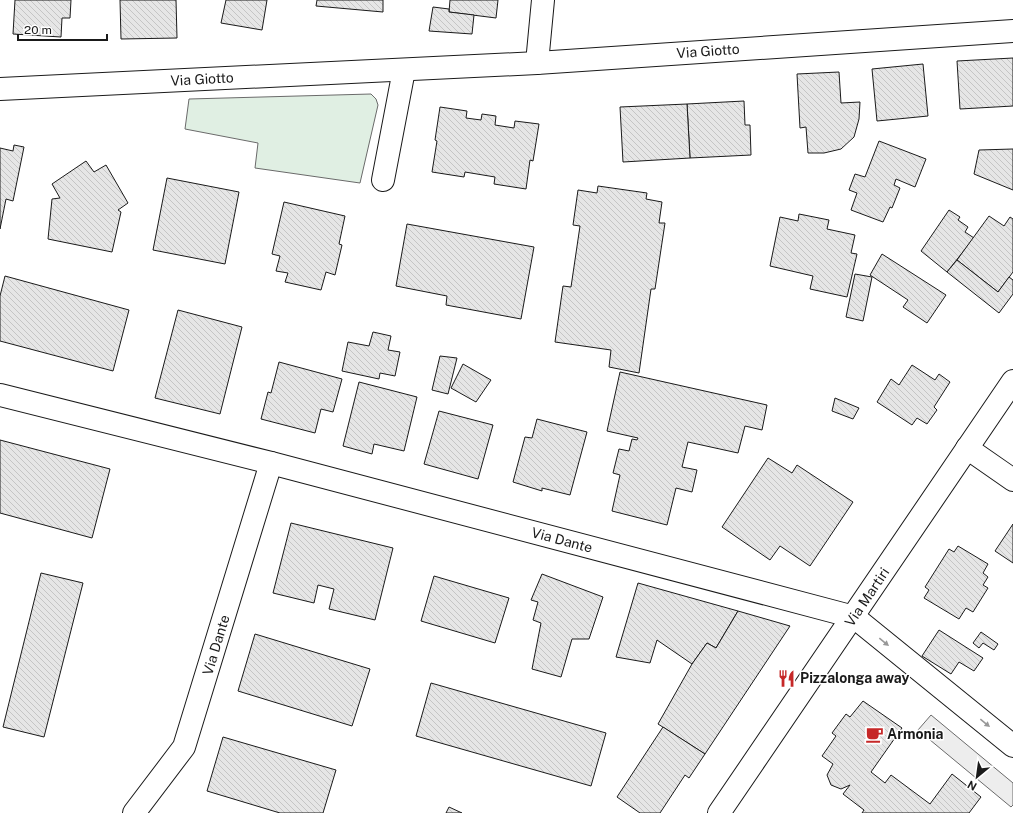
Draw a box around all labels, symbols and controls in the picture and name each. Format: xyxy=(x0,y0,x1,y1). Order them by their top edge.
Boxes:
scale bar xyxy=(18,16,107,42)
text: 20 m xyxy=(24,23,52,37)
street label: Via Giotto xyxy=(676,41,740,61)
street label: Via Giotto xyxy=(170,69,234,89)
street label: Via Dante xyxy=(530,524,594,556)
street label: Via Martiri xyxy=(842,565,892,629)
street label: Via Dante xyxy=(199,613,233,677)
one-way arrow xyxy=(878,637,889,646)
restaurant icon: Pizzalonga away xyxy=(777,668,797,688)
place label: Pizzalonga away xyxy=(800,670,909,686)
one-way arrow xyxy=(980,719,990,728)
cafe icon: Armonia xyxy=(864,724,884,744)
place label: Armonia xyxy=(887,726,944,742)
north arrow xyxy=(957,757,997,797)
text: N xyxy=(965,778,979,793)

